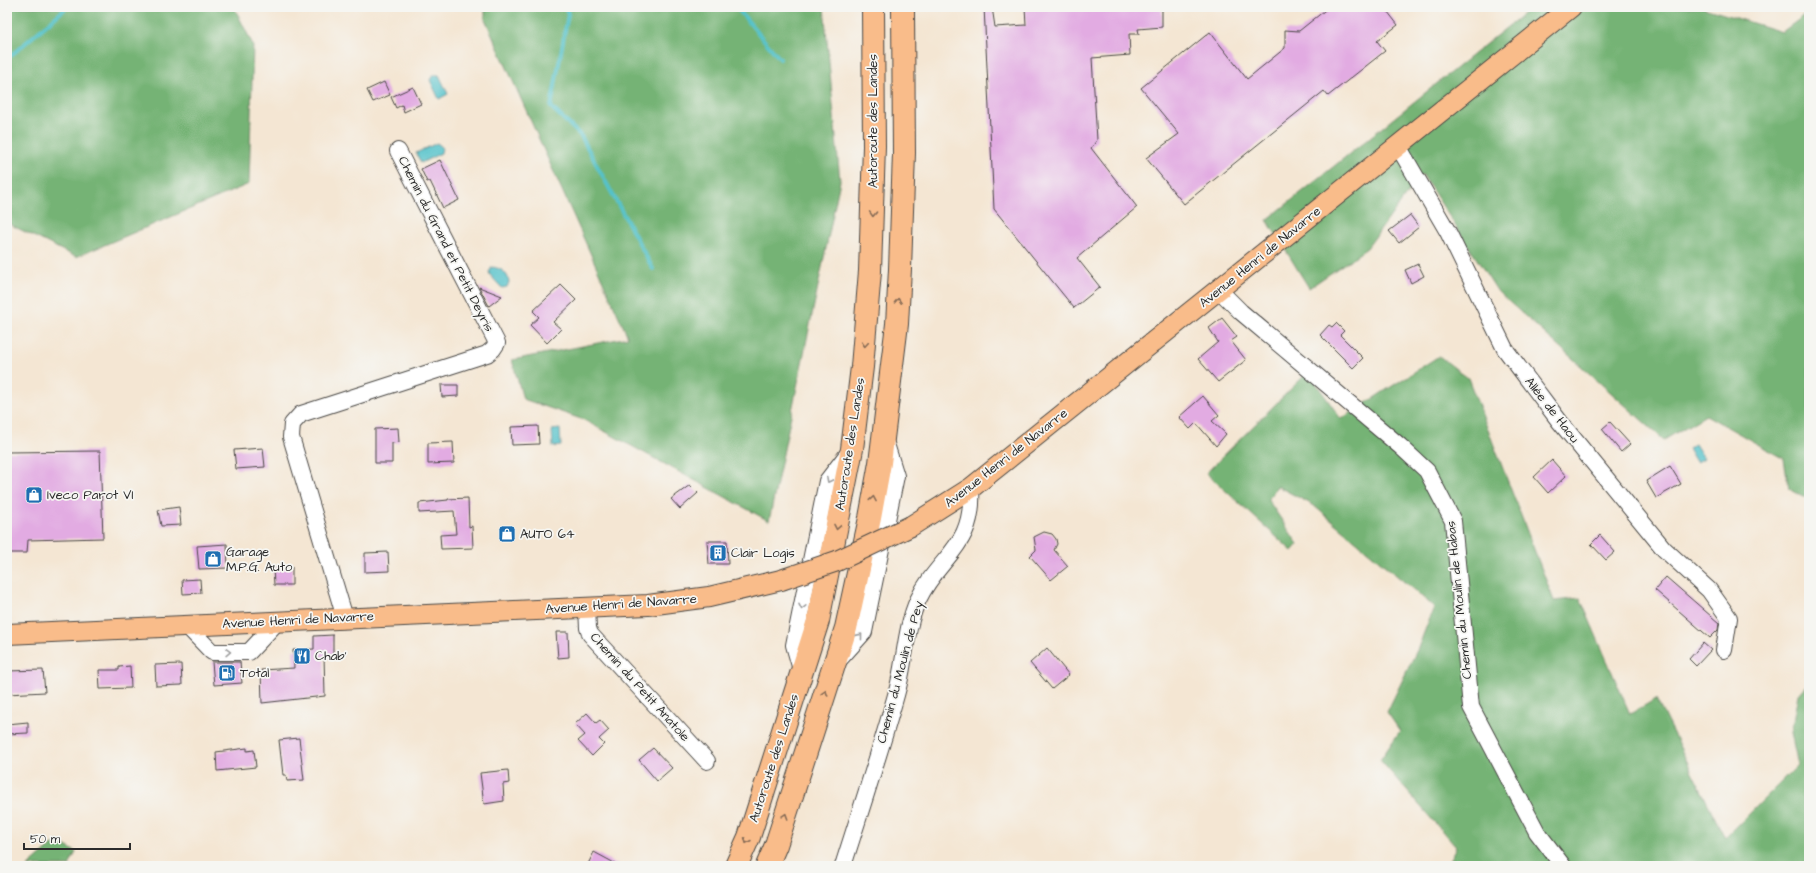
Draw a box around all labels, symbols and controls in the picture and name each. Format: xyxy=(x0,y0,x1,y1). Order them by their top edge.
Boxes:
street label: Autoroute des Landes xyxy=(864,54,882,188)
street label: Chemin du Grand et Petit Deyris xyxy=(393,153,498,336)
street label: Avenue Henri de Navarre xyxy=(1195,202,1325,312)
one-way arrow xyxy=(868,211,877,217)
one-way arrow xyxy=(894,298,902,304)
one-way arrow xyxy=(860,341,869,347)
street label: Allée de Haou xyxy=(1521,373,1584,447)
street label: Autoroute des Landes xyxy=(831,376,869,512)
street label: Avenue Henri de Navarre xyxy=(941,404,1071,512)
one-way arrow xyxy=(826,476,834,483)
shop icon: Iveco Parot VI xyxy=(24,485,44,505)
place label: Iveco Parot VI xyxy=(47,486,133,504)
one-way arrow xyxy=(869,496,877,502)
street label: Chemin du Moulin de Habas xyxy=(1442,519,1476,680)
shop icon: AUTO 64 xyxy=(497,524,517,544)
one-way arrow xyxy=(833,524,841,531)
place label: AUTO 64 xyxy=(520,525,575,543)
place label: Garage M.P.G. Auto xyxy=(226,543,293,576)
building icon: Clair Logis xyxy=(708,543,728,563)
place label: Clair Logis xyxy=(731,544,795,563)
shop icon: Garage M.P.G. Auto xyxy=(203,549,223,569)
street label: Avenue Henri de Navarre xyxy=(545,590,697,618)
street label: Chemin du Moulin de Pey xyxy=(872,599,929,745)
one-way arrow xyxy=(799,604,807,610)
street label: Avenue Henri de Navarre xyxy=(222,607,374,633)
street label: Chemin du Petit Anatole xyxy=(586,629,694,745)
one-way arrow xyxy=(855,633,862,640)
restaurant icon: Chab' xyxy=(292,646,312,666)
place label: Chab' xyxy=(315,647,347,665)
one-way arrow xyxy=(225,648,231,656)
fuel station icon: Total xyxy=(217,663,237,683)
place label: Total xyxy=(240,664,269,682)
one-way arrow xyxy=(820,689,829,696)
street label: Autoroute des Landes xyxy=(745,691,803,824)
one-way arrow xyxy=(780,813,789,820)
scale bar xyxy=(24,825,130,851)
text: 50 m xyxy=(30,831,61,848)
one-way arrow xyxy=(744,837,752,844)

